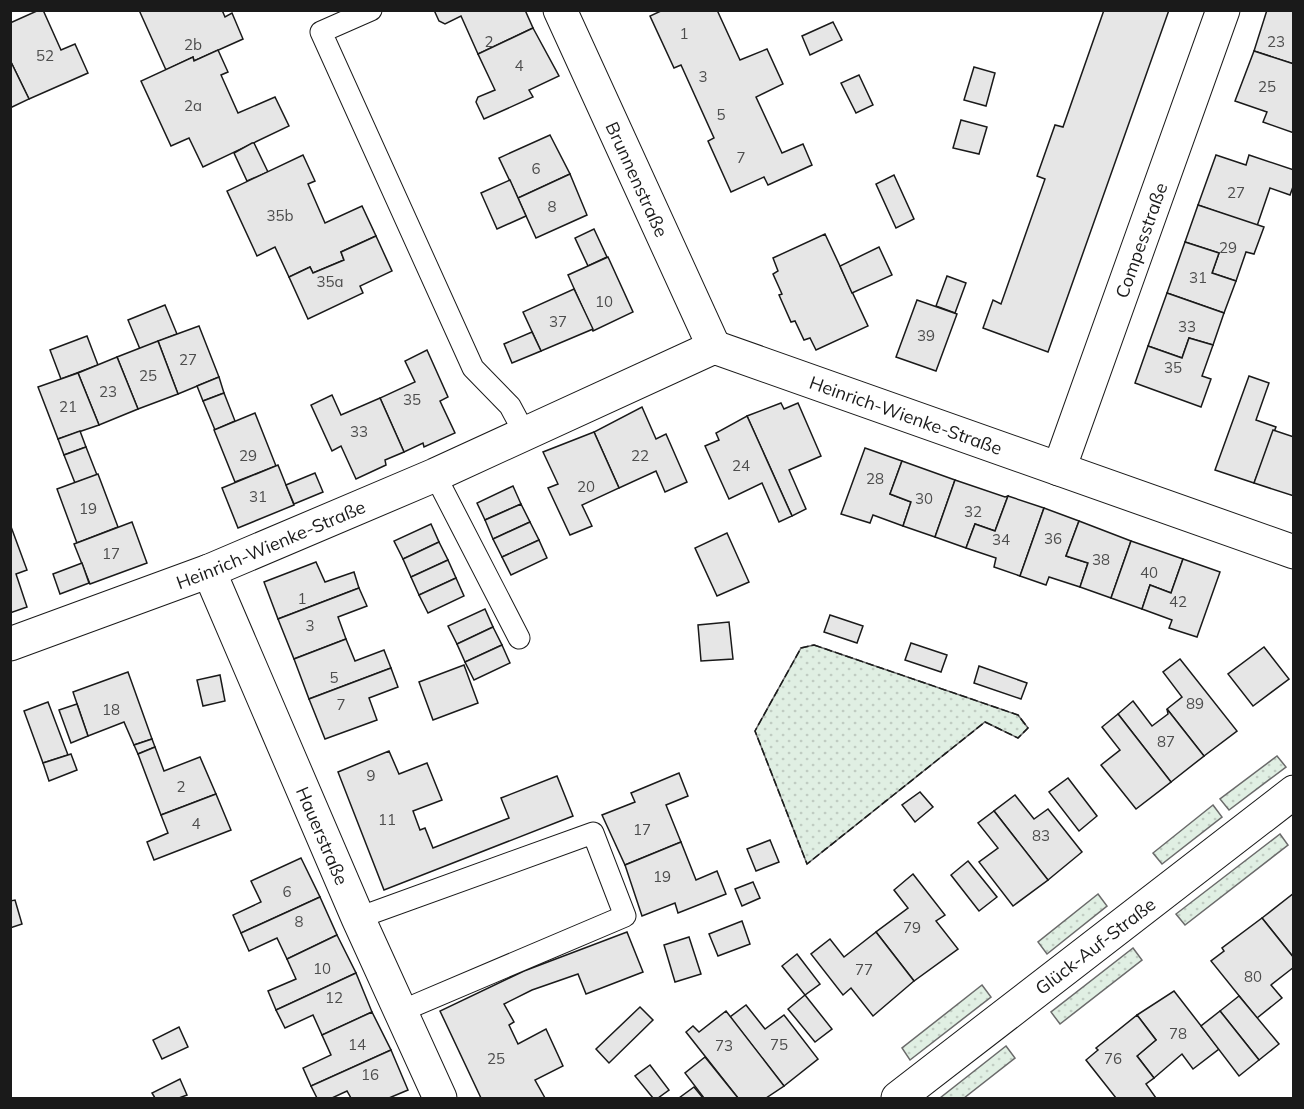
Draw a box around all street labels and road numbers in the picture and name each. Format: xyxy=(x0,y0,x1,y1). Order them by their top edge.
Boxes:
street label: Brunnenstraße xyxy=(601,118,674,240)
street label: Compesstraße xyxy=(1110,179,1172,301)
street label: Heinrich-Wienke-Straße xyxy=(806,370,1005,459)
street label: Heinrich-Wienke-Straße xyxy=(173,495,368,594)
street label: Hauerstraße xyxy=(291,783,354,888)
street label: Glück-Auf-Straße xyxy=(1030,892,1160,999)

